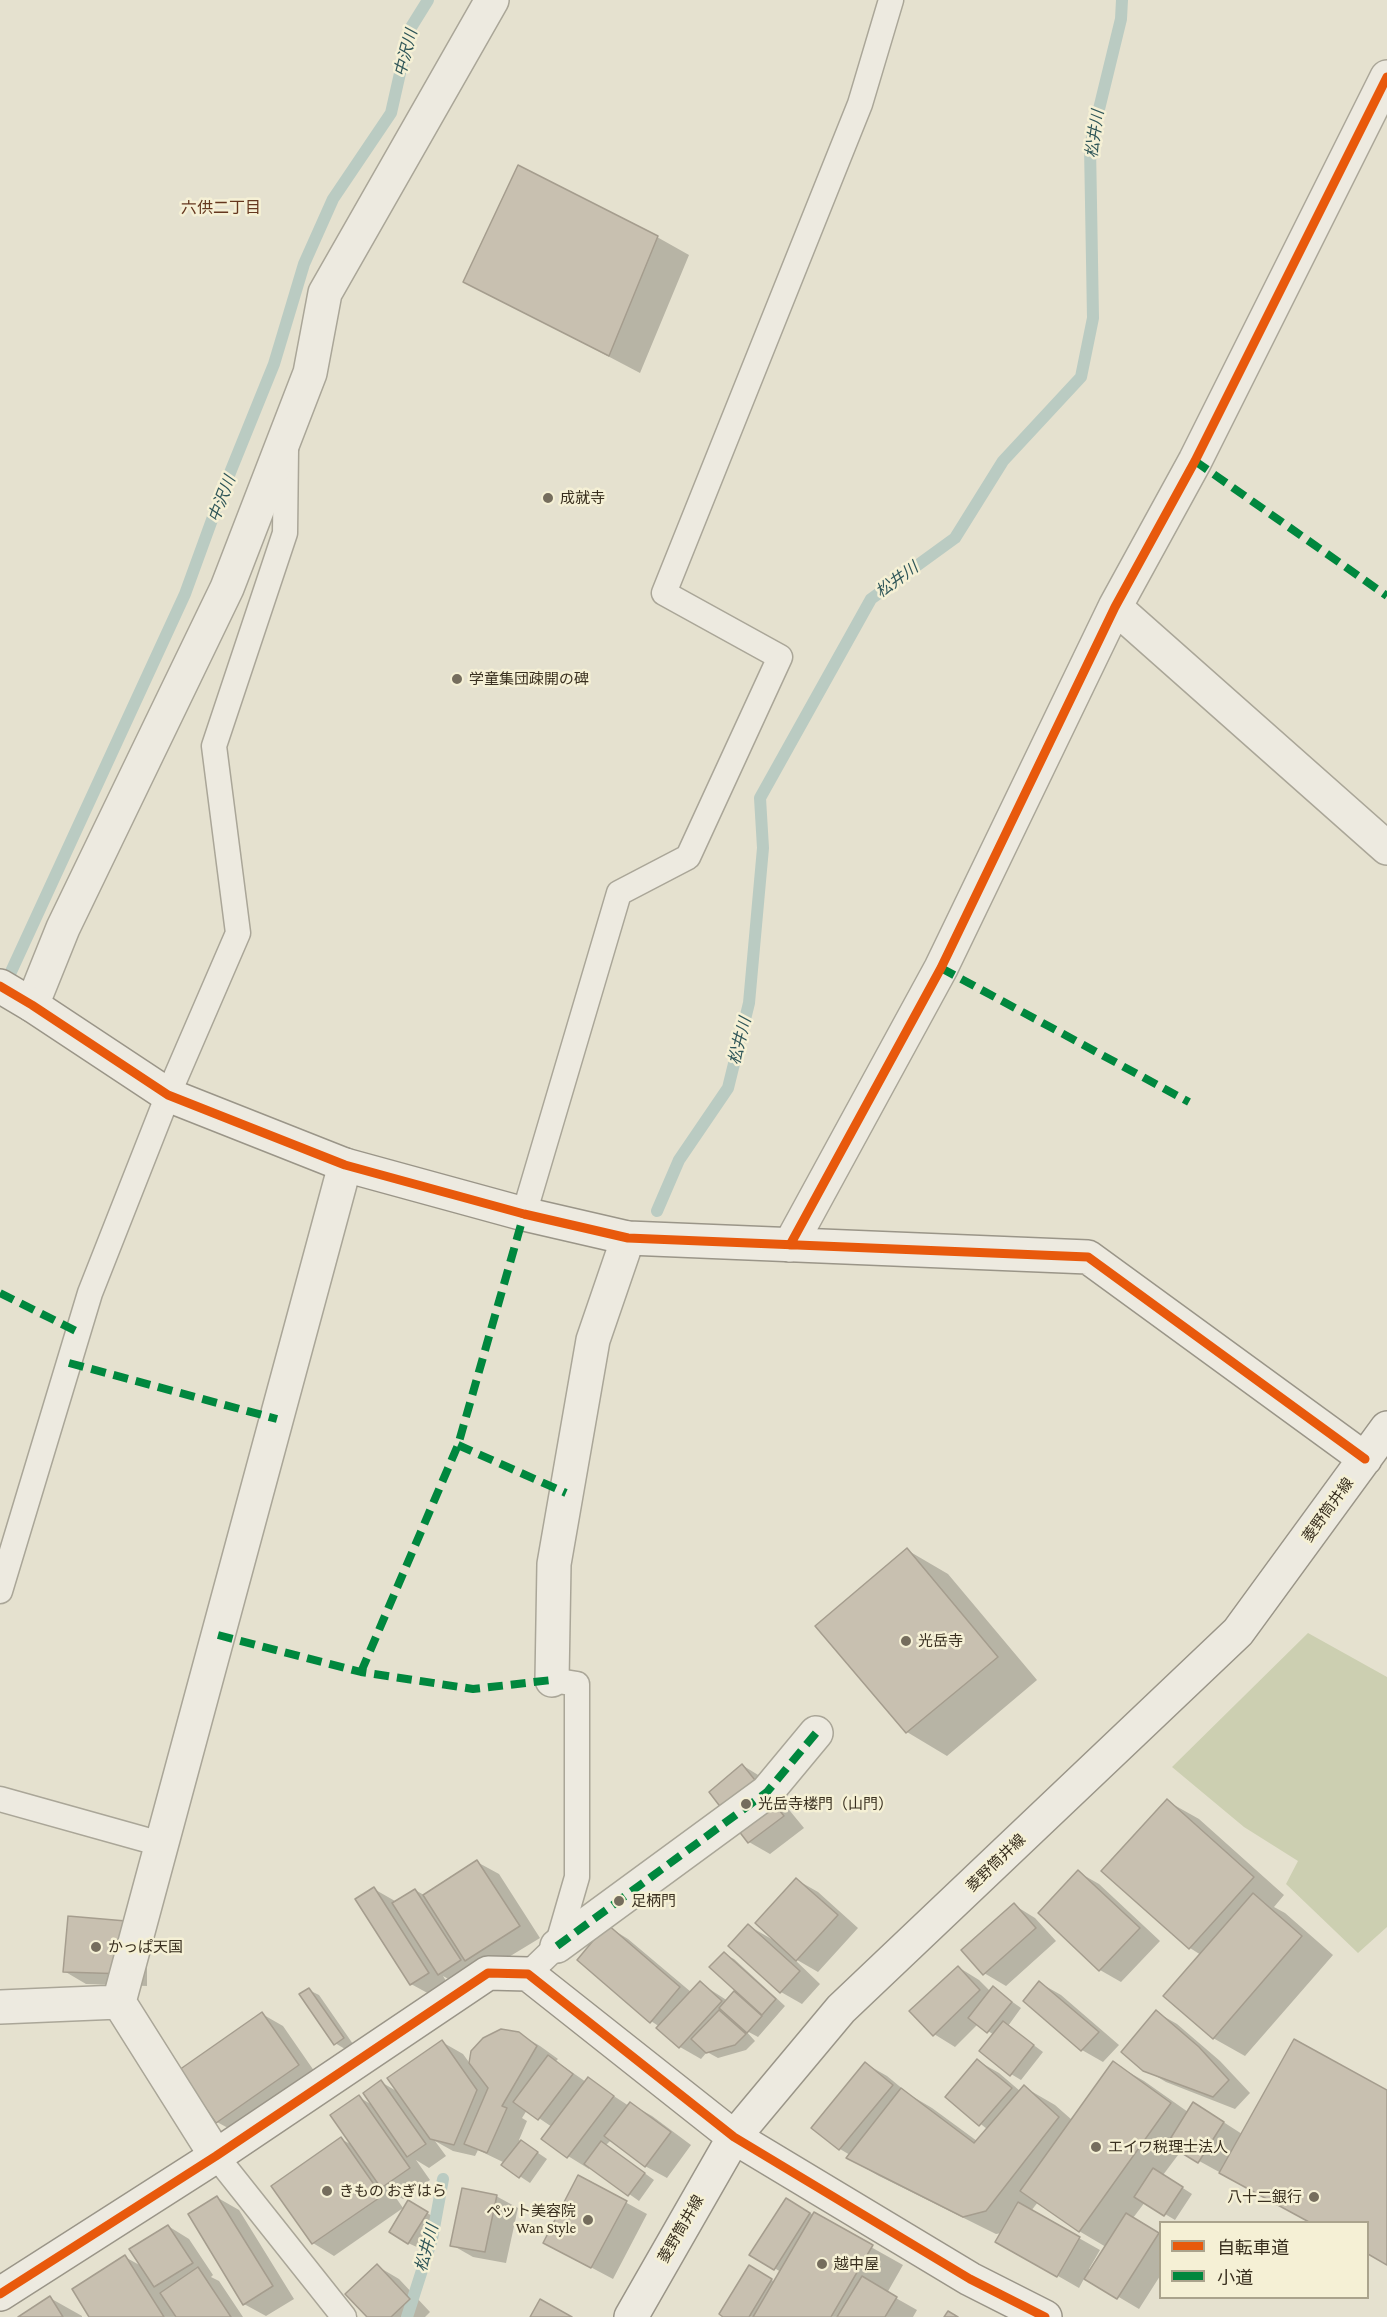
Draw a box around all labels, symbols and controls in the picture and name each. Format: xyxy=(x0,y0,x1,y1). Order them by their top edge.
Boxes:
water label: 中沢川 xyxy=(391,27,421,79)
water label: 松井川 xyxy=(1082,109,1108,159)
district label: 六供二丁目 xyxy=(181,198,261,218)
water label: 中沢川 xyxy=(204,473,240,525)
place label: 成就寺 xyxy=(560,489,605,507)
marker: 成就寺 xyxy=(541,491,555,505)
water label: 松井川 xyxy=(872,558,922,602)
place label: 学童集団疎開の碑 xyxy=(469,670,589,688)
marker: 学童集団疎開の碑 xyxy=(450,672,464,686)
water label: 松井川 xyxy=(725,1015,755,1067)
street label: 菱野筒井線 xyxy=(1299,1474,1357,1546)
place label: 光岳寺 xyxy=(918,1632,963,1650)
marker: 光岳寺 xyxy=(899,1634,913,1648)
place label: 光岳寺楼門（山門） xyxy=(758,1795,893,1813)
marker: 光岳寺楼門（山門） xyxy=(739,1797,753,1811)
street label: 菱野筒井線 xyxy=(963,1830,1029,1896)
place label: 足柄門 xyxy=(631,1892,676,1910)
marker: 足柄門 xyxy=(612,1894,626,1908)
place label: かっぱ天国 xyxy=(108,1938,183,1956)
marker: かっぱ天国 xyxy=(89,1940,103,1954)
place label: エイワ税理士法人 xyxy=(1108,2138,1228,2156)
marker: エイワ税理士法人 xyxy=(1089,2140,1103,2154)
place label: きもの おぎはら xyxy=(339,2182,447,2200)
marker: きもの おぎはら xyxy=(320,2184,334,2198)
place label: 八十二銀行 xyxy=(1227,2188,1302,2206)
marker: 八十二銀行 xyxy=(1307,2190,1321,2204)
street label: 菱野筒井線 xyxy=(654,2192,708,2266)
place label: ペット美容院 Wan Style xyxy=(486,2202,576,2237)
marker: ペット美容院 Wan Style xyxy=(581,2213,595,2227)
legend xyxy=(1159,2221,1369,2299)
water label: 松井川 xyxy=(412,2222,442,2274)
text: 自転車道 xyxy=(1217,2238,1289,2258)
place label: 越中屋 xyxy=(834,2255,879,2273)
marker: 越中屋 xyxy=(815,2257,829,2271)
text: 小道 xyxy=(1217,2268,1253,2288)

